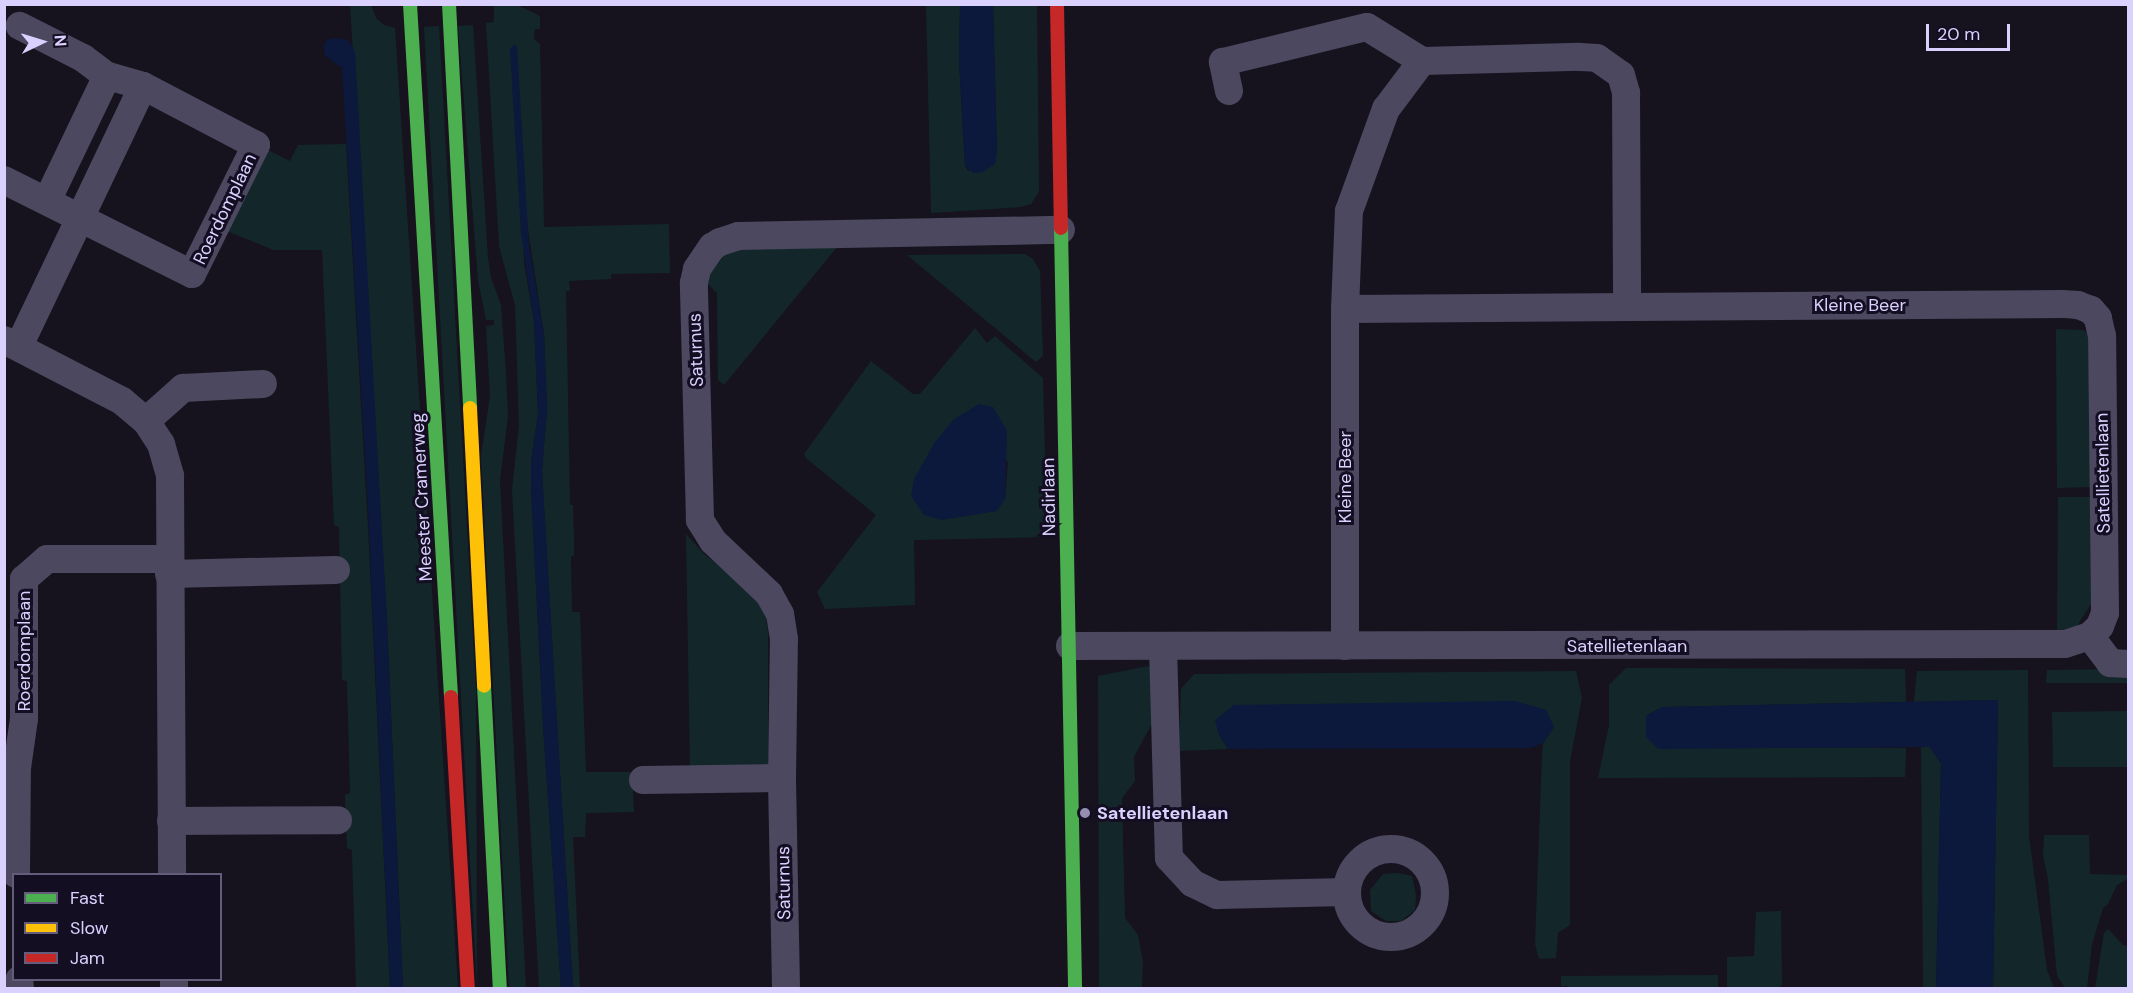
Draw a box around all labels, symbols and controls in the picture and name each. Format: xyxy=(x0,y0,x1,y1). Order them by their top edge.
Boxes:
north arrow xyxy=(12,12,72,72)
scale bar xyxy=(1929,12,2013,50)
text: 20 m xyxy=(1937,22,1980,46)
text: N xyxy=(50,34,71,47)
street label: Roerdomplaan xyxy=(189,150,261,268)
street label: Kleine Beer xyxy=(1814,294,1906,316)
street label: Saturnus xyxy=(684,313,708,387)
street label: Meester Cramerweg xyxy=(407,412,437,582)
street label: Satellietenlaan xyxy=(2091,413,2115,533)
street label: Kleine Beer xyxy=(1334,431,1356,523)
street label: Nadirlaan xyxy=(1038,458,1060,536)
street label: Roerdomplaan xyxy=(13,591,35,711)
street label: Satellietenlaan xyxy=(1567,635,1687,657)
place label: Satellietenlaan xyxy=(1097,802,1228,824)
marker: Satellietenlaan xyxy=(1078,806,1092,820)
street label: Saturnus xyxy=(773,846,795,920)
legend xyxy=(12,873,222,981)
text: Fast xyxy=(70,886,105,910)
text: Slow xyxy=(70,916,109,940)
text: Jam xyxy=(70,946,105,970)

